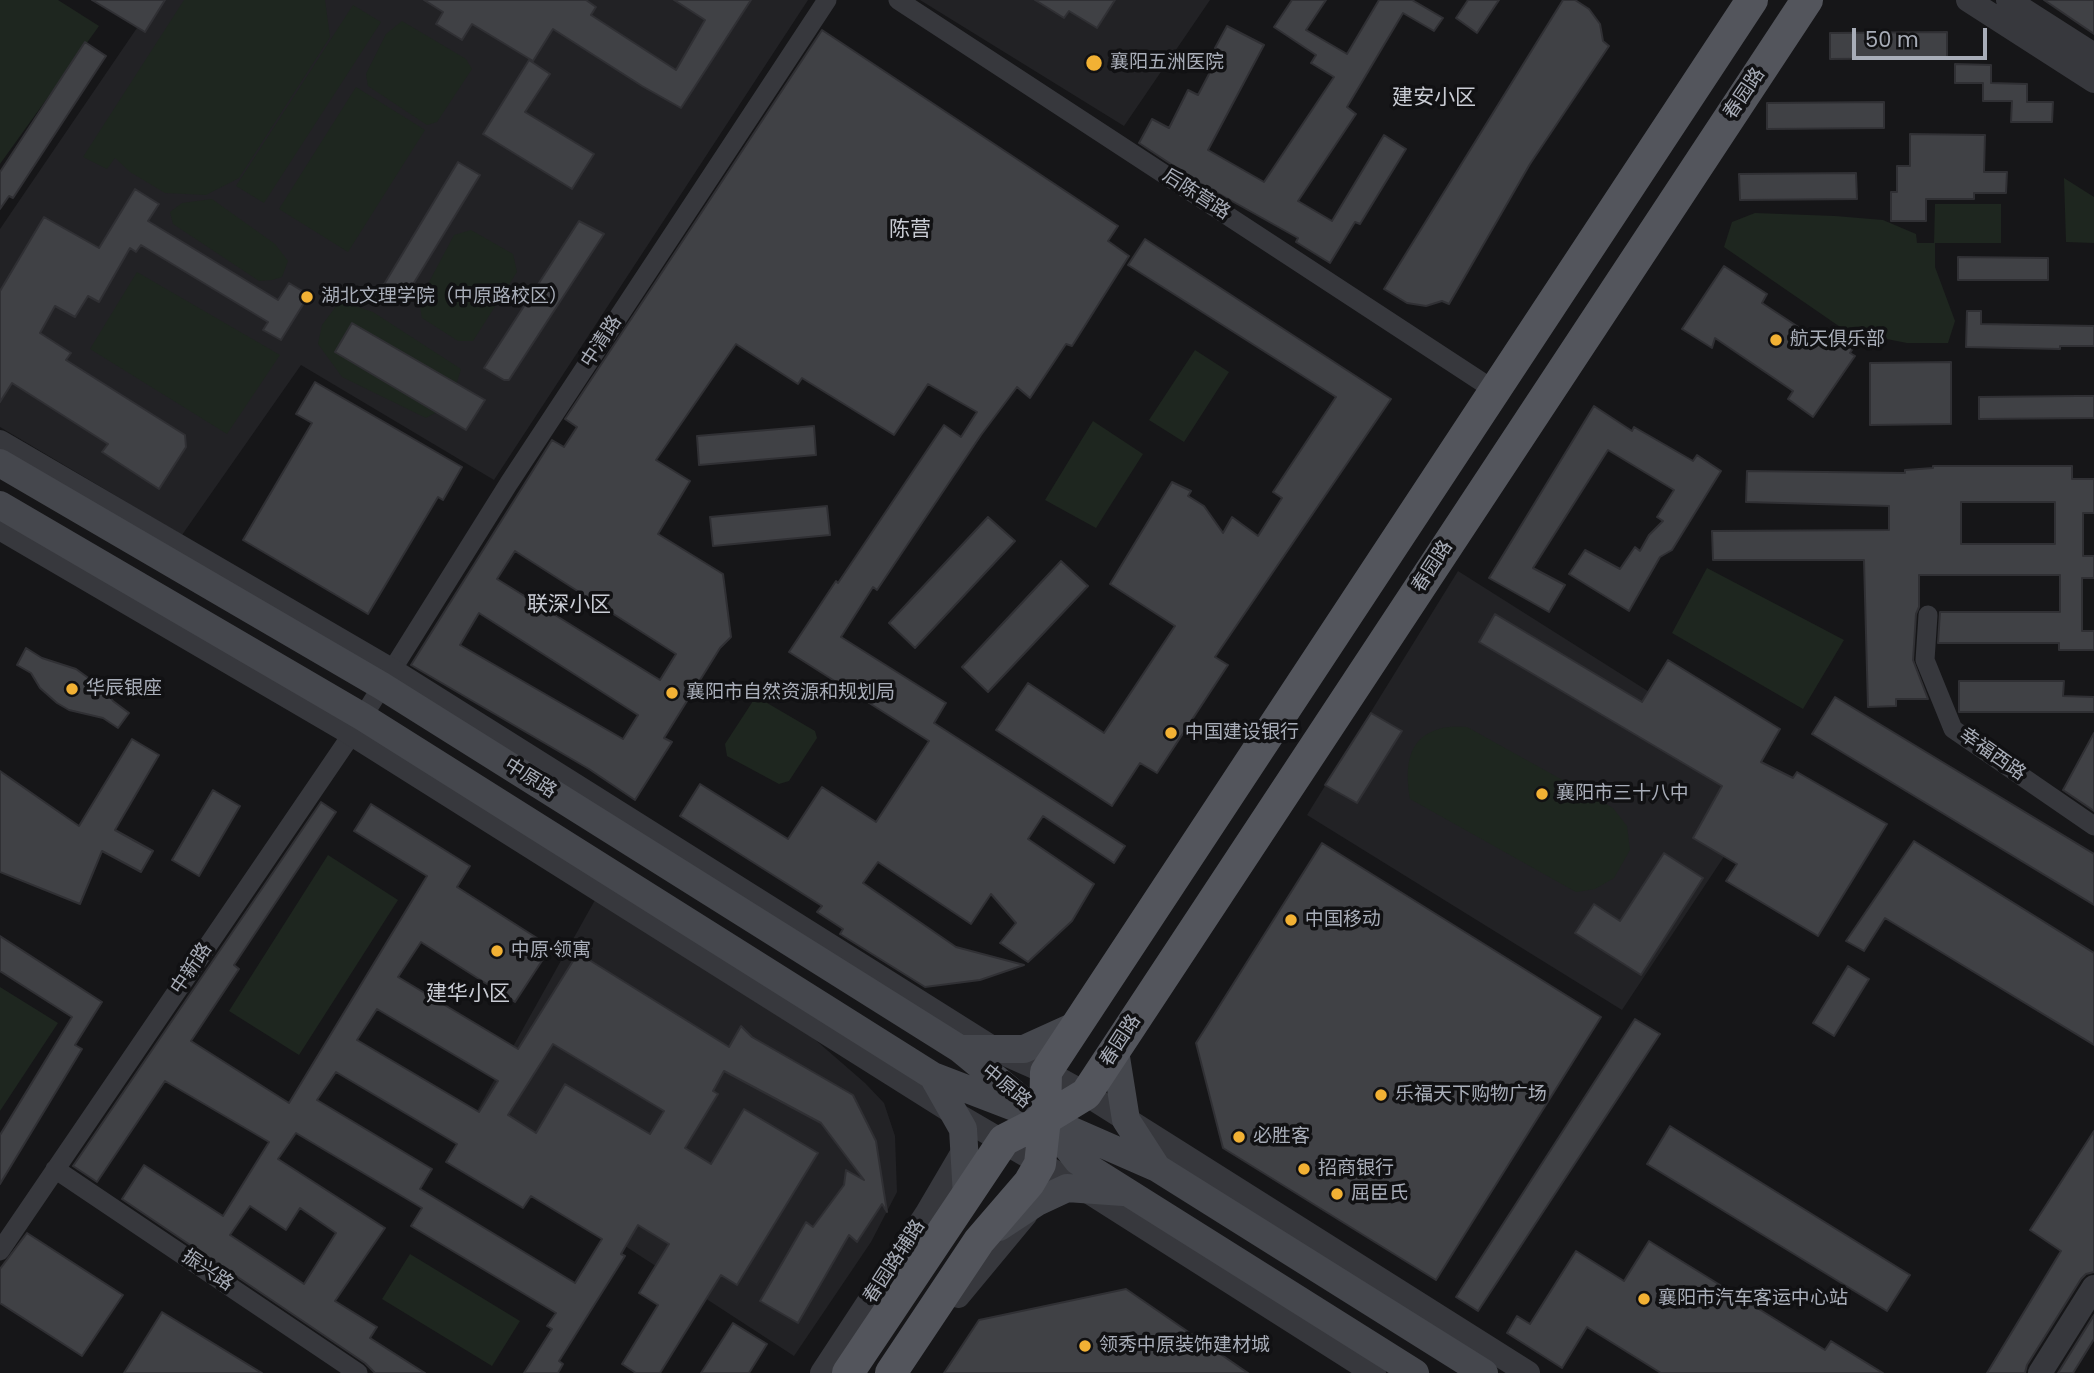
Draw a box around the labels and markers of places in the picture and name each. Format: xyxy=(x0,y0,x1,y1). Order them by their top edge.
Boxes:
place label: 襄阳五洲医院 xyxy=(1110,52,1224,74)
marker: 襄阳五洲医院 xyxy=(1084,53,1104,73)
place label: 湖北文理学院（中原路校区） xyxy=(321,286,568,308)
marker: 湖北文理学院（中原路校区） xyxy=(299,289,315,305)
place label: 航天俱乐部 xyxy=(1790,329,1885,351)
marker: 航天俱乐部 xyxy=(1768,332,1784,348)
place label: 华辰银座 xyxy=(86,678,162,700)
marker: 华辰银座 xyxy=(64,681,80,697)
place label: 襄阳市自然资源和规划局 xyxy=(686,682,895,704)
marker: 襄阳市自然资源和规划局 xyxy=(664,685,680,701)
place label: 中国建设银行 xyxy=(1185,722,1299,744)
marker: 中国建设银行 xyxy=(1163,725,1179,741)
place label: 襄阳市三十八中 xyxy=(1556,783,1689,805)
marker: 襄阳市三十八中 xyxy=(1534,786,1550,802)
place label: 中国移动 xyxy=(1305,909,1381,931)
marker: 中国移动 xyxy=(1283,912,1299,928)
place label: 中原·领寓 xyxy=(511,940,591,962)
marker: 中原·领寓 xyxy=(489,943,505,959)
place label: 乐福天下购物广场 xyxy=(1395,1084,1547,1106)
marker: 乐福天下购物广场 xyxy=(1373,1087,1389,1103)
place label: 必胜客 xyxy=(1253,1126,1310,1148)
marker: 必胜客 xyxy=(1231,1129,1247,1145)
place label: 招商银行 xyxy=(1318,1158,1394,1180)
marker: 招商银行 xyxy=(1296,1161,1312,1177)
place label: 屈臣氏 xyxy=(1351,1183,1408,1205)
marker: 屈臣氏 xyxy=(1329,1186,1345,1202)
place label: 襄阳市汽车客运中心站 xyxy=(1658,1288,1848,1310)
marker: 襄阳市汽车客运中心站 xyxy=(1636,1291,1652,1307)
place label: 领秀中原装饰建材城 xyxy=(1099,1335,1270,1357)
marker: 领秀中原装饰建材城 xyxy=(1077,1338,1093,1354)

